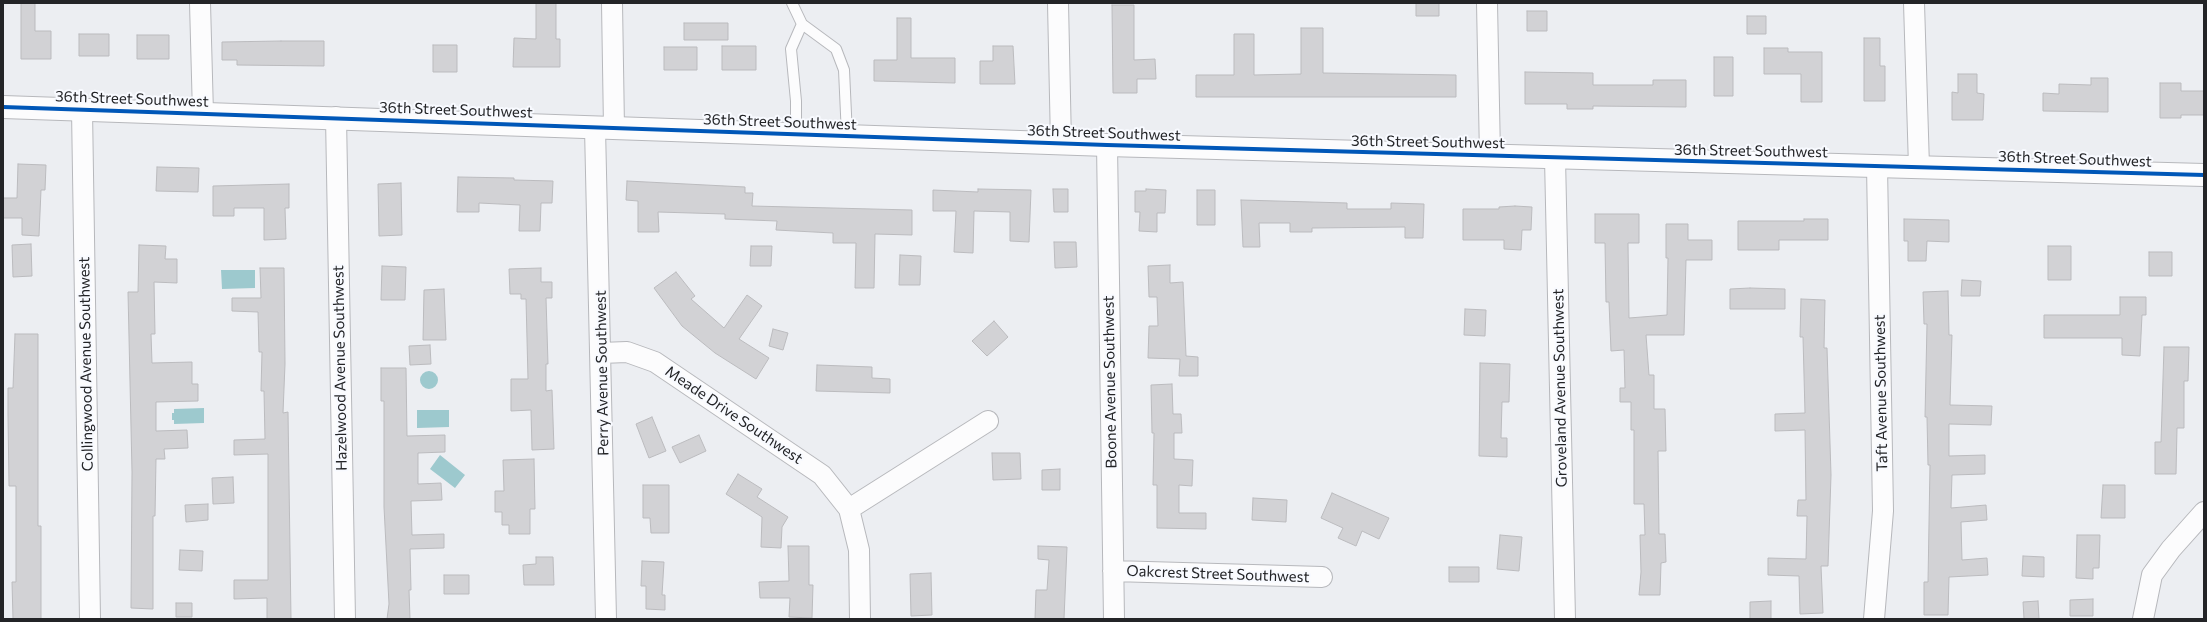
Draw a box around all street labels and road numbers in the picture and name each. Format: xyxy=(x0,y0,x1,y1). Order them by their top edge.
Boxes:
street label: 36th Street Southwest xyxy=(55,87,209,111)
street label: 36th Street Southwest xyxy=(379,98,533,122)
street label: 36th Street Southwest xyxy=(703,110,857,134)
street label: 36th Street Southwest xyxy=(1027,121,1181,145)
street label: 36th Street Southwest xyxy=(1351,132,1505,152)
street label: 36th Street Southwest xyxy=(1674,141,1828,161)
street label: 36th Street Southwest xyxy=(1998,147,2152,171)
street label: Collingwood Avenue Southwest xyxy=(75,256,97,472)
street label: Hazelwood Avenue Southwest xyxy=(329,265,351,471)
street label: Groveland Avenue Southwest xyxy=(1549,288,1571,488)
street label: Perry Avenue Southwest xyxy=(592,290,612,456)
street label: Boone Avenue Southwest xyxy=(1099,295,1121,469)
street label: Taft Avenue Southwest xyxy=(1871,314,1891,472)
street label: Meade Drive Southwest xyxy=(662,362,806,468)
street label: Oakcrest Street Southwest xyxy=(1126,562,1310,586)

